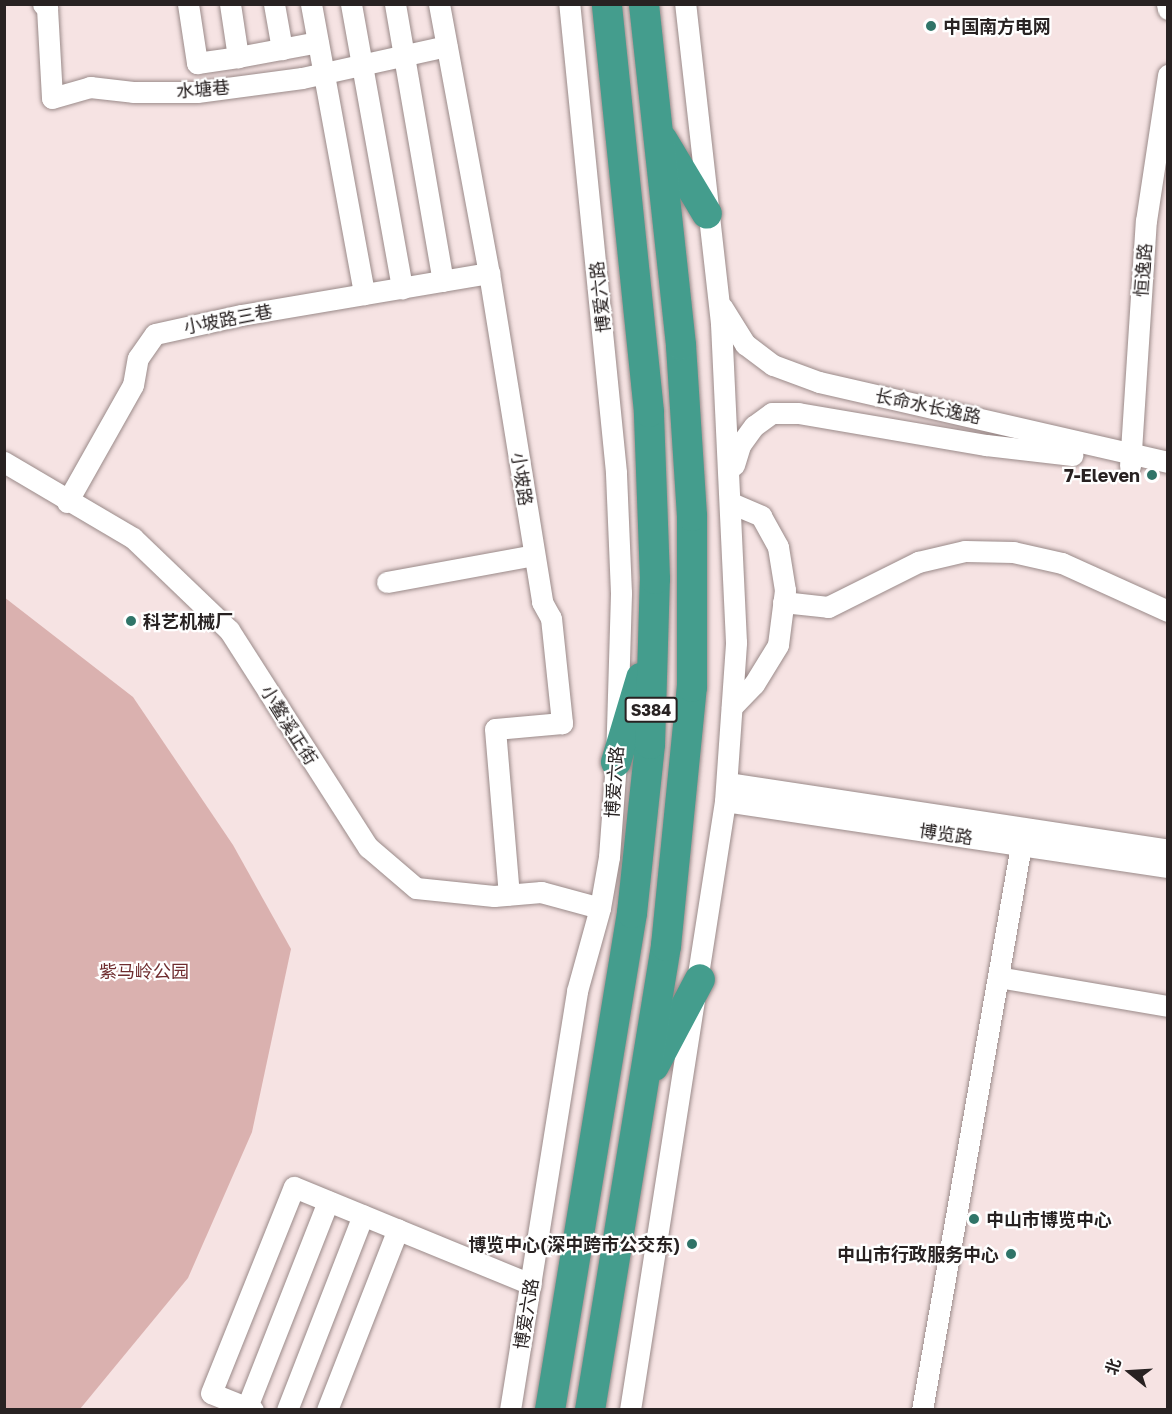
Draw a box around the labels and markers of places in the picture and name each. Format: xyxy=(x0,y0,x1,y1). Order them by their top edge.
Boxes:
place label: 中国南方电网 xyxy=(943,15,1051,37)
marker: 中国南方电网 xyxy=(924,19,938,33)
place label: 7-Eleven xyxy=(1064,464,1140,486)
marker: 7-Eleven xyxy=(1145,468,1159,482)
place label: 科艺机械厂 xyxy=(143,610,233,632)
marker: 科艺机械厂 xyxy=(124,614,138,628)
place label: 中山市博览中心 xyxy=(986,1208,1112,1230)
marker: 中山市博览中心 xyxy=(967,1212,981,1226)
place label: 博览中心(深中跨市公交东) xyxy=(468,1233,680,1255)
marker: 博览中心(深中跨市公交东) xyxy=(685,1237,699,1251)
place label: 中山市行政服务中心 xyxy=(837,1243,999,1265)
marker: 中山市行政服务中心 xyxy=(1004,1247,1018,1261)

